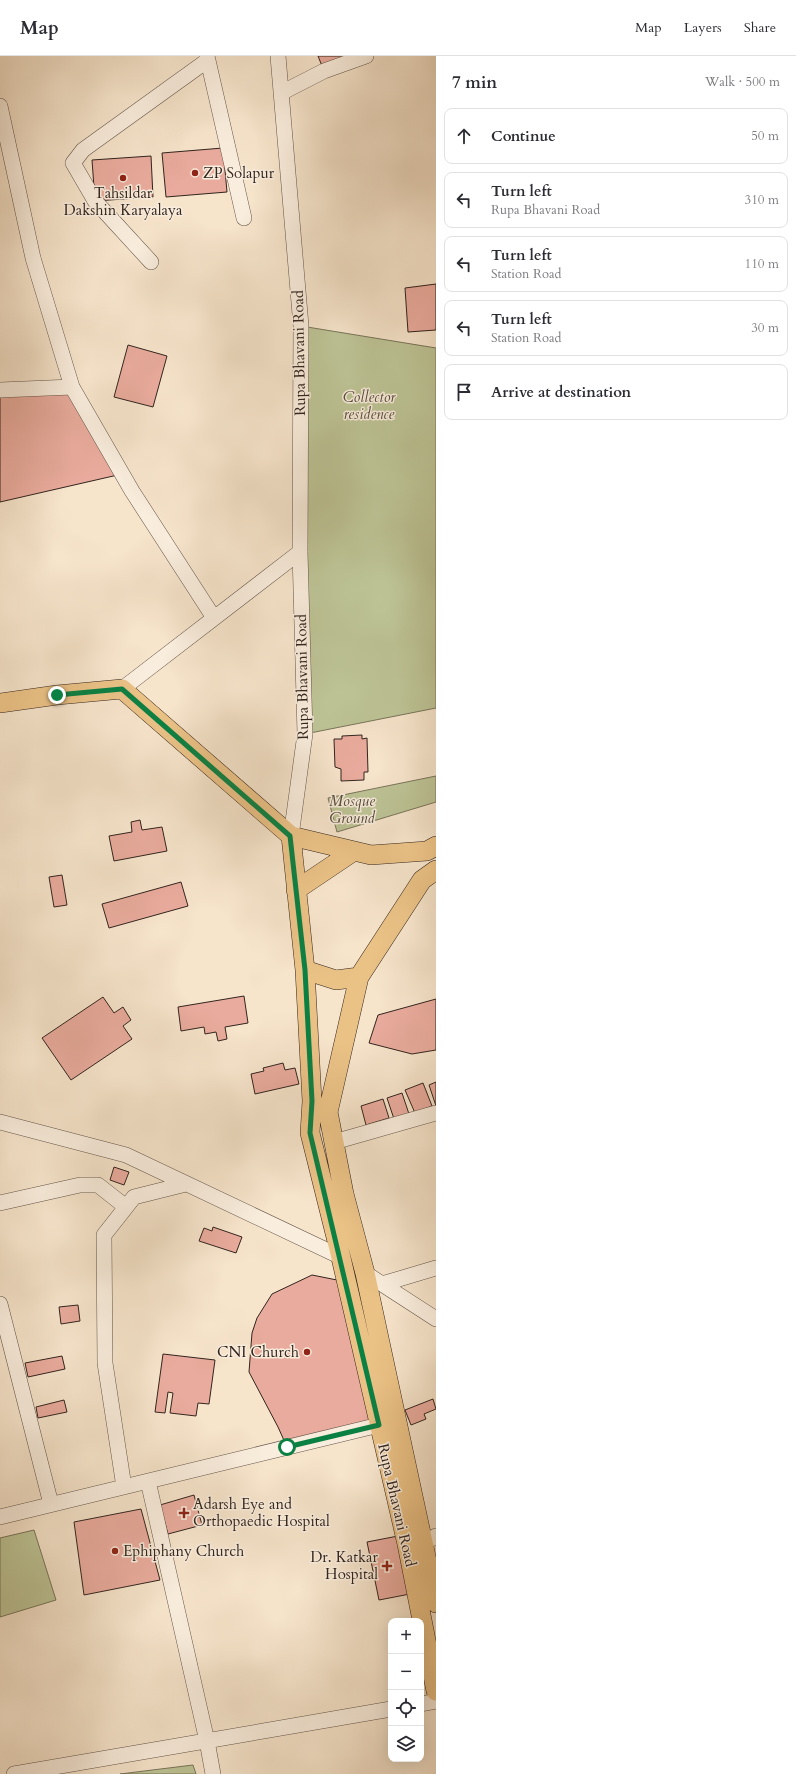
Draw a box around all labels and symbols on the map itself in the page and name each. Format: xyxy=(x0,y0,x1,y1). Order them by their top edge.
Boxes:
place label: ZP Solapur xyxy=(203,163,275,183)
marker: ZP Solapur xyxy=(190,168,200,178)
marker: Tahsildar Dakshin Karyalaya xyxy=(118,173,128,183)
place label: Tahsildar Dakshin Karyalaya xyxy=(64,183,183,220)
street label: Rupa Bhavani Road xyxy=(288,290,310,416)
park label: Collector residence xyxy=(343,387,396,424)
street label: Rupa Bhavani Road xyxy=(291,614,313,740)
route end xyxy=(48,686,66,704)
park label: Mosque Ground xyxy=(329,791,375,828)
place label: CNI Church xyxy=(217,1342,300,1362)
marker: CNI Church xyxy=(302,1347,312,1357)
route start xyxy=(278,1438,296,1456)
street label: Rupa Bhavani Road xyxy=(373,1441,421,1569)
place label: Adarsh Eye and Orthopaedic Hospital xyxy=(193,1494,330,1531)
marker: Adarsh Eye and Orthopaedic Hospital xyxy=(178,1507,190,1519)
place label: Ephiphany Church xyxy=(123,1541,245,1561)
marker: Ephiphany Church xyxy=(110,1546,120,1556)
place label: Dr. Katkar Hospital xyxy=(310,1547,379,1584)
marker: Dr. Katkar Hospital xyxy=(381,1560,393,1572)

